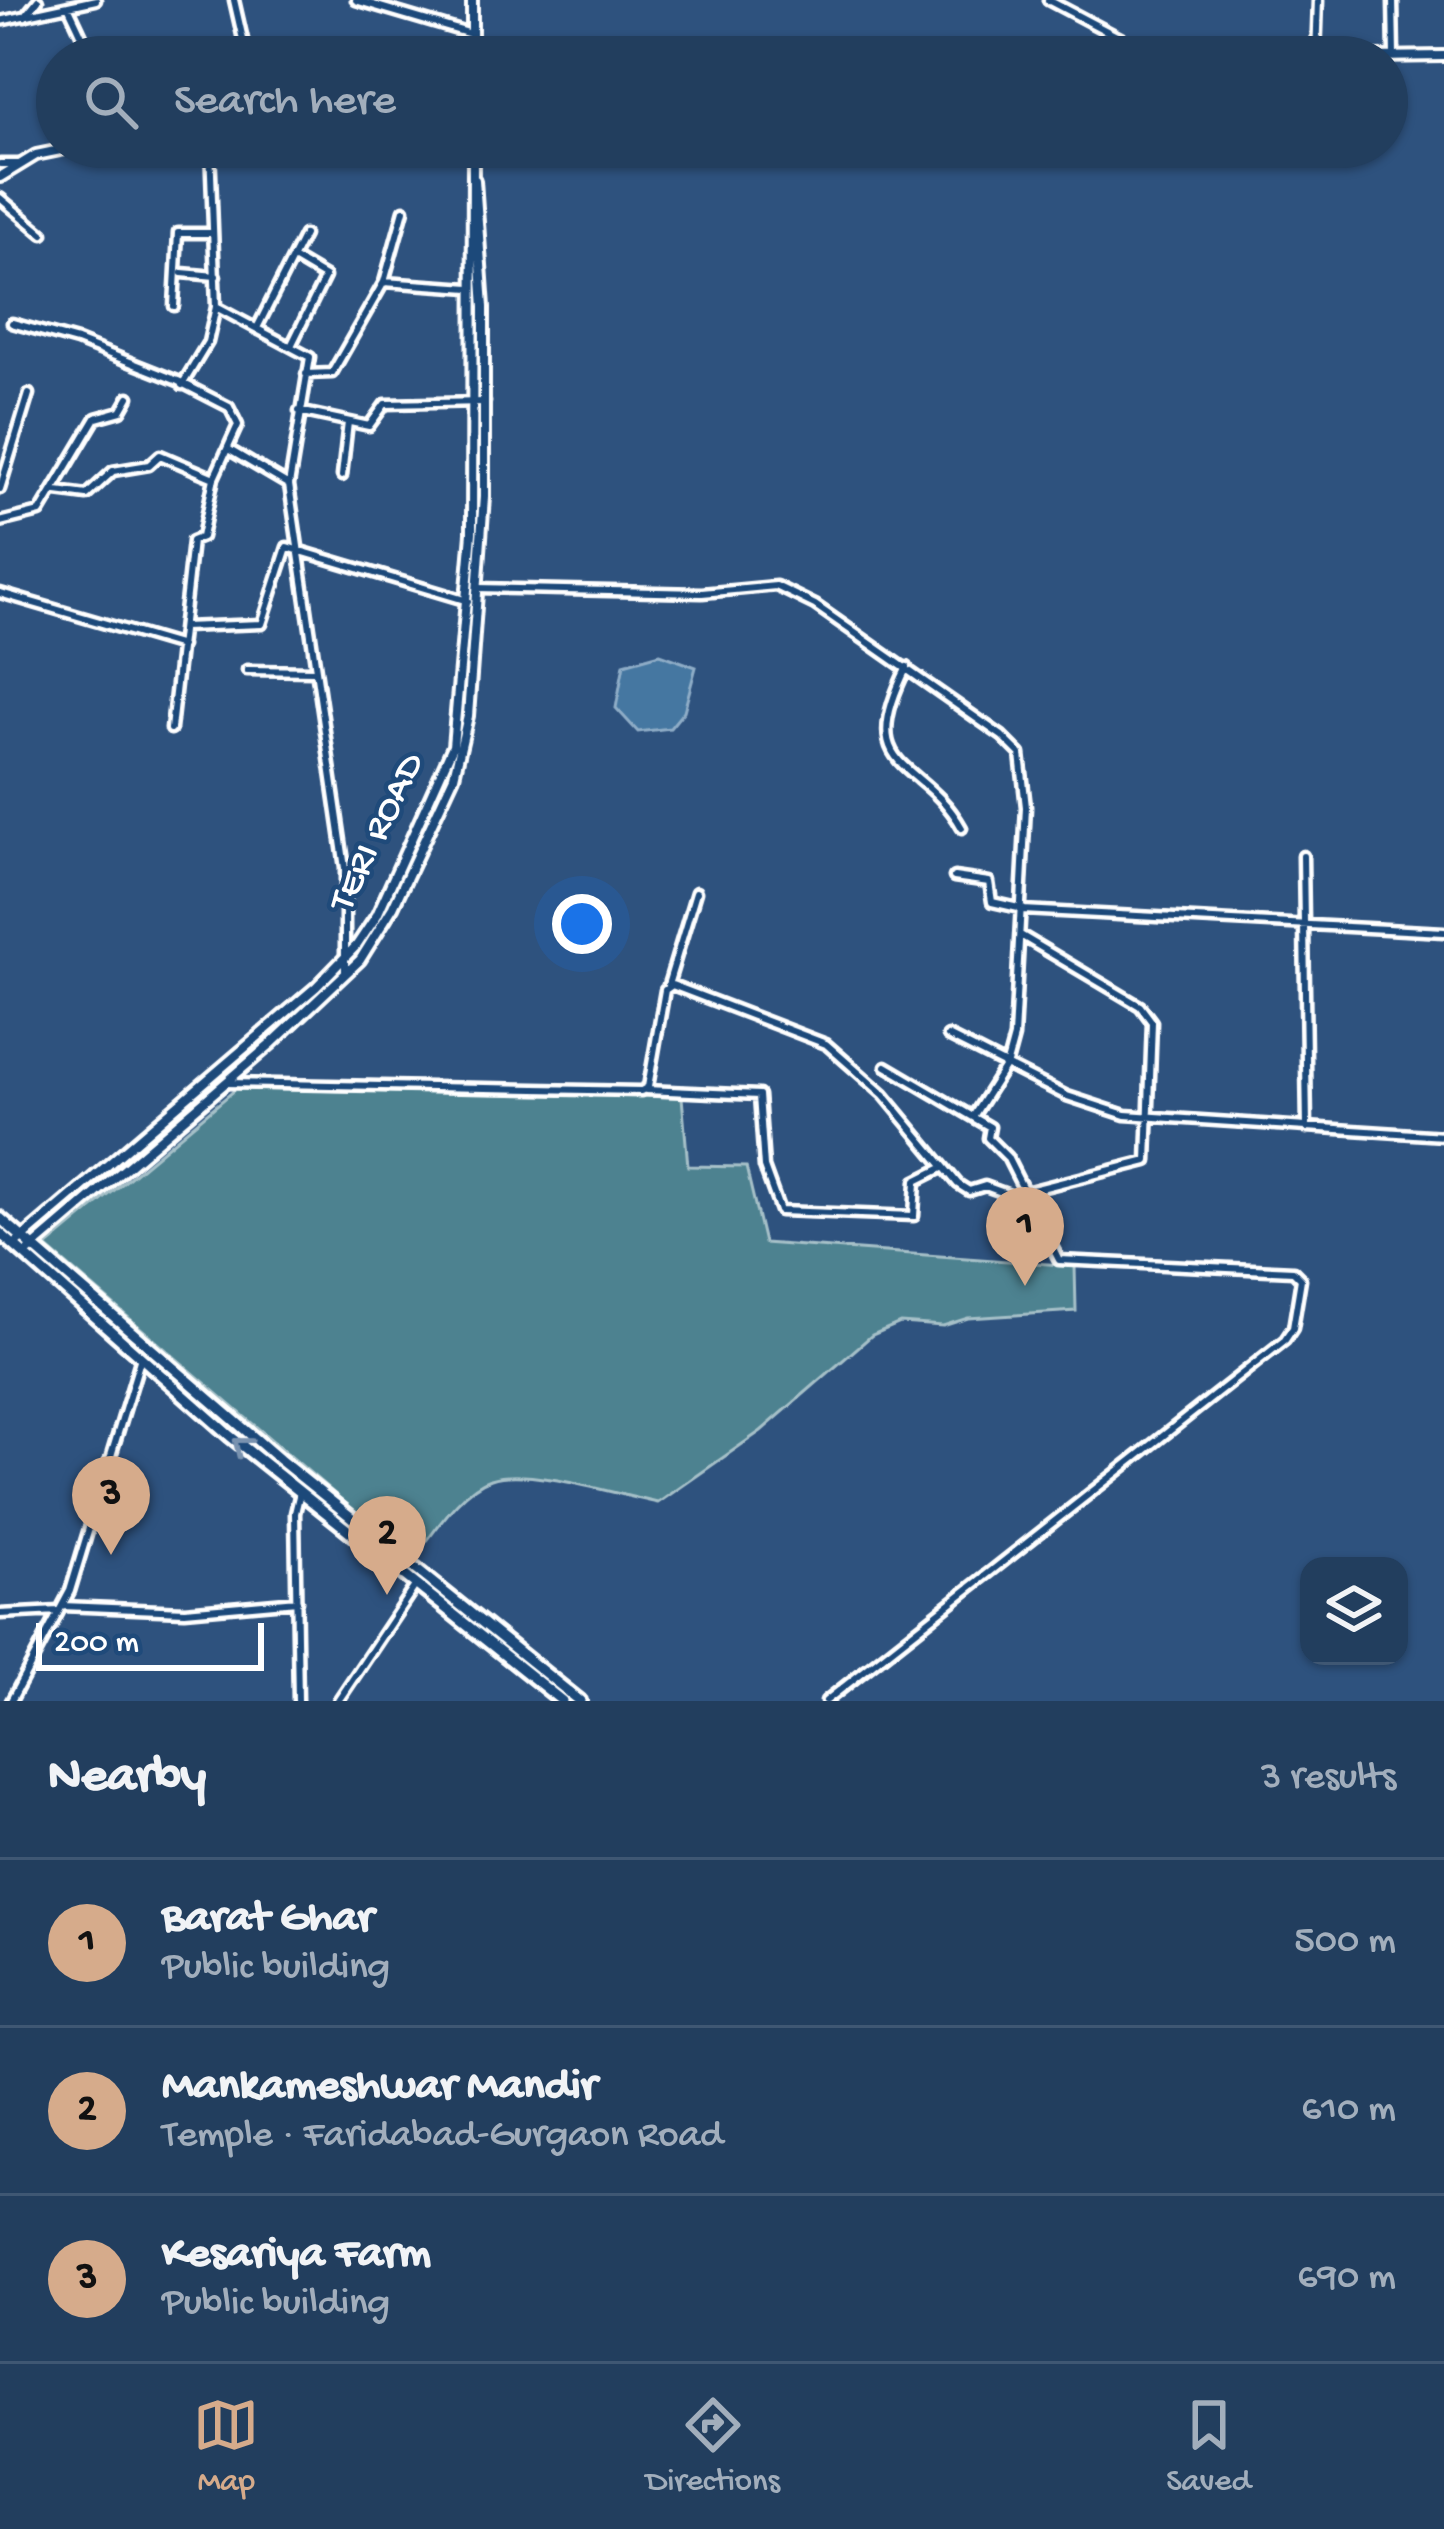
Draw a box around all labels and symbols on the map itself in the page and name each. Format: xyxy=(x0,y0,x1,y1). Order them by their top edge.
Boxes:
street label: TERI ROAD xyxy=(320,746,437,922)
your location xyxy=(552,894,612,954)
pin: 1 xyxy=(986,1187,1064,1286)
one-way arrow xyxy=(232,1437,254,1459)
pin: 3 xyxy=(72,1456,150,1555)
pin: 2 xyxy=(348,1496,426,1595)
scale bar xyxy=(36,1617,264,1670)

